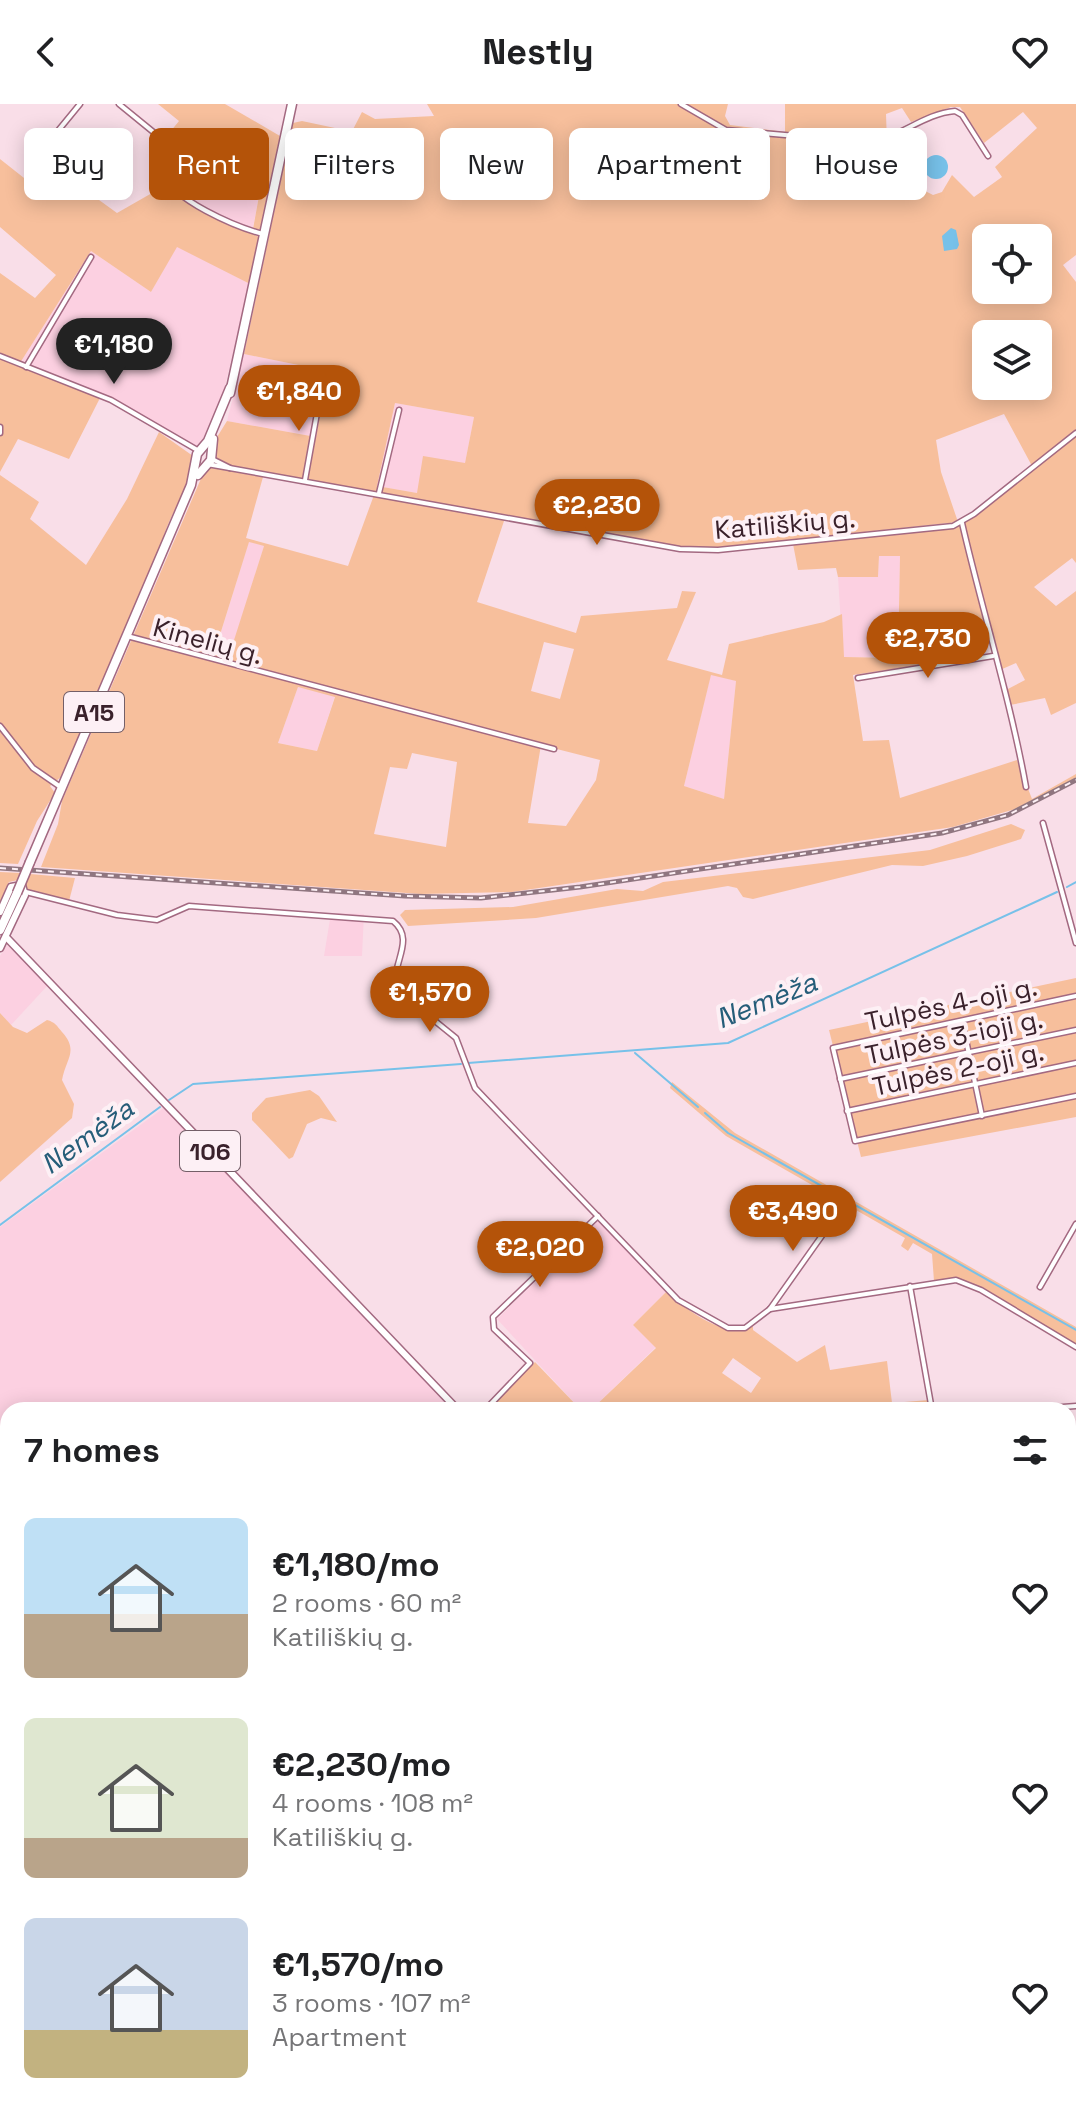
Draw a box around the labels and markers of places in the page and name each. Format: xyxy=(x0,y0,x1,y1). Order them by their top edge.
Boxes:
pin: €1,180 xyxy=(49,318,179,386)
pin: €1,840 xyxy=(234,365,364,433)
pin: €2,230 xyxy=(532,479,662,547)
pin: €2,730 xyxy=(863,612,993,680)
pin: €1,570 xyxy=(365,966,495,1034)
pin: €3,490 xyxy=(728,1185,858,1253)
pin: €2,020 xyxy=(475,1221,605,1289)

